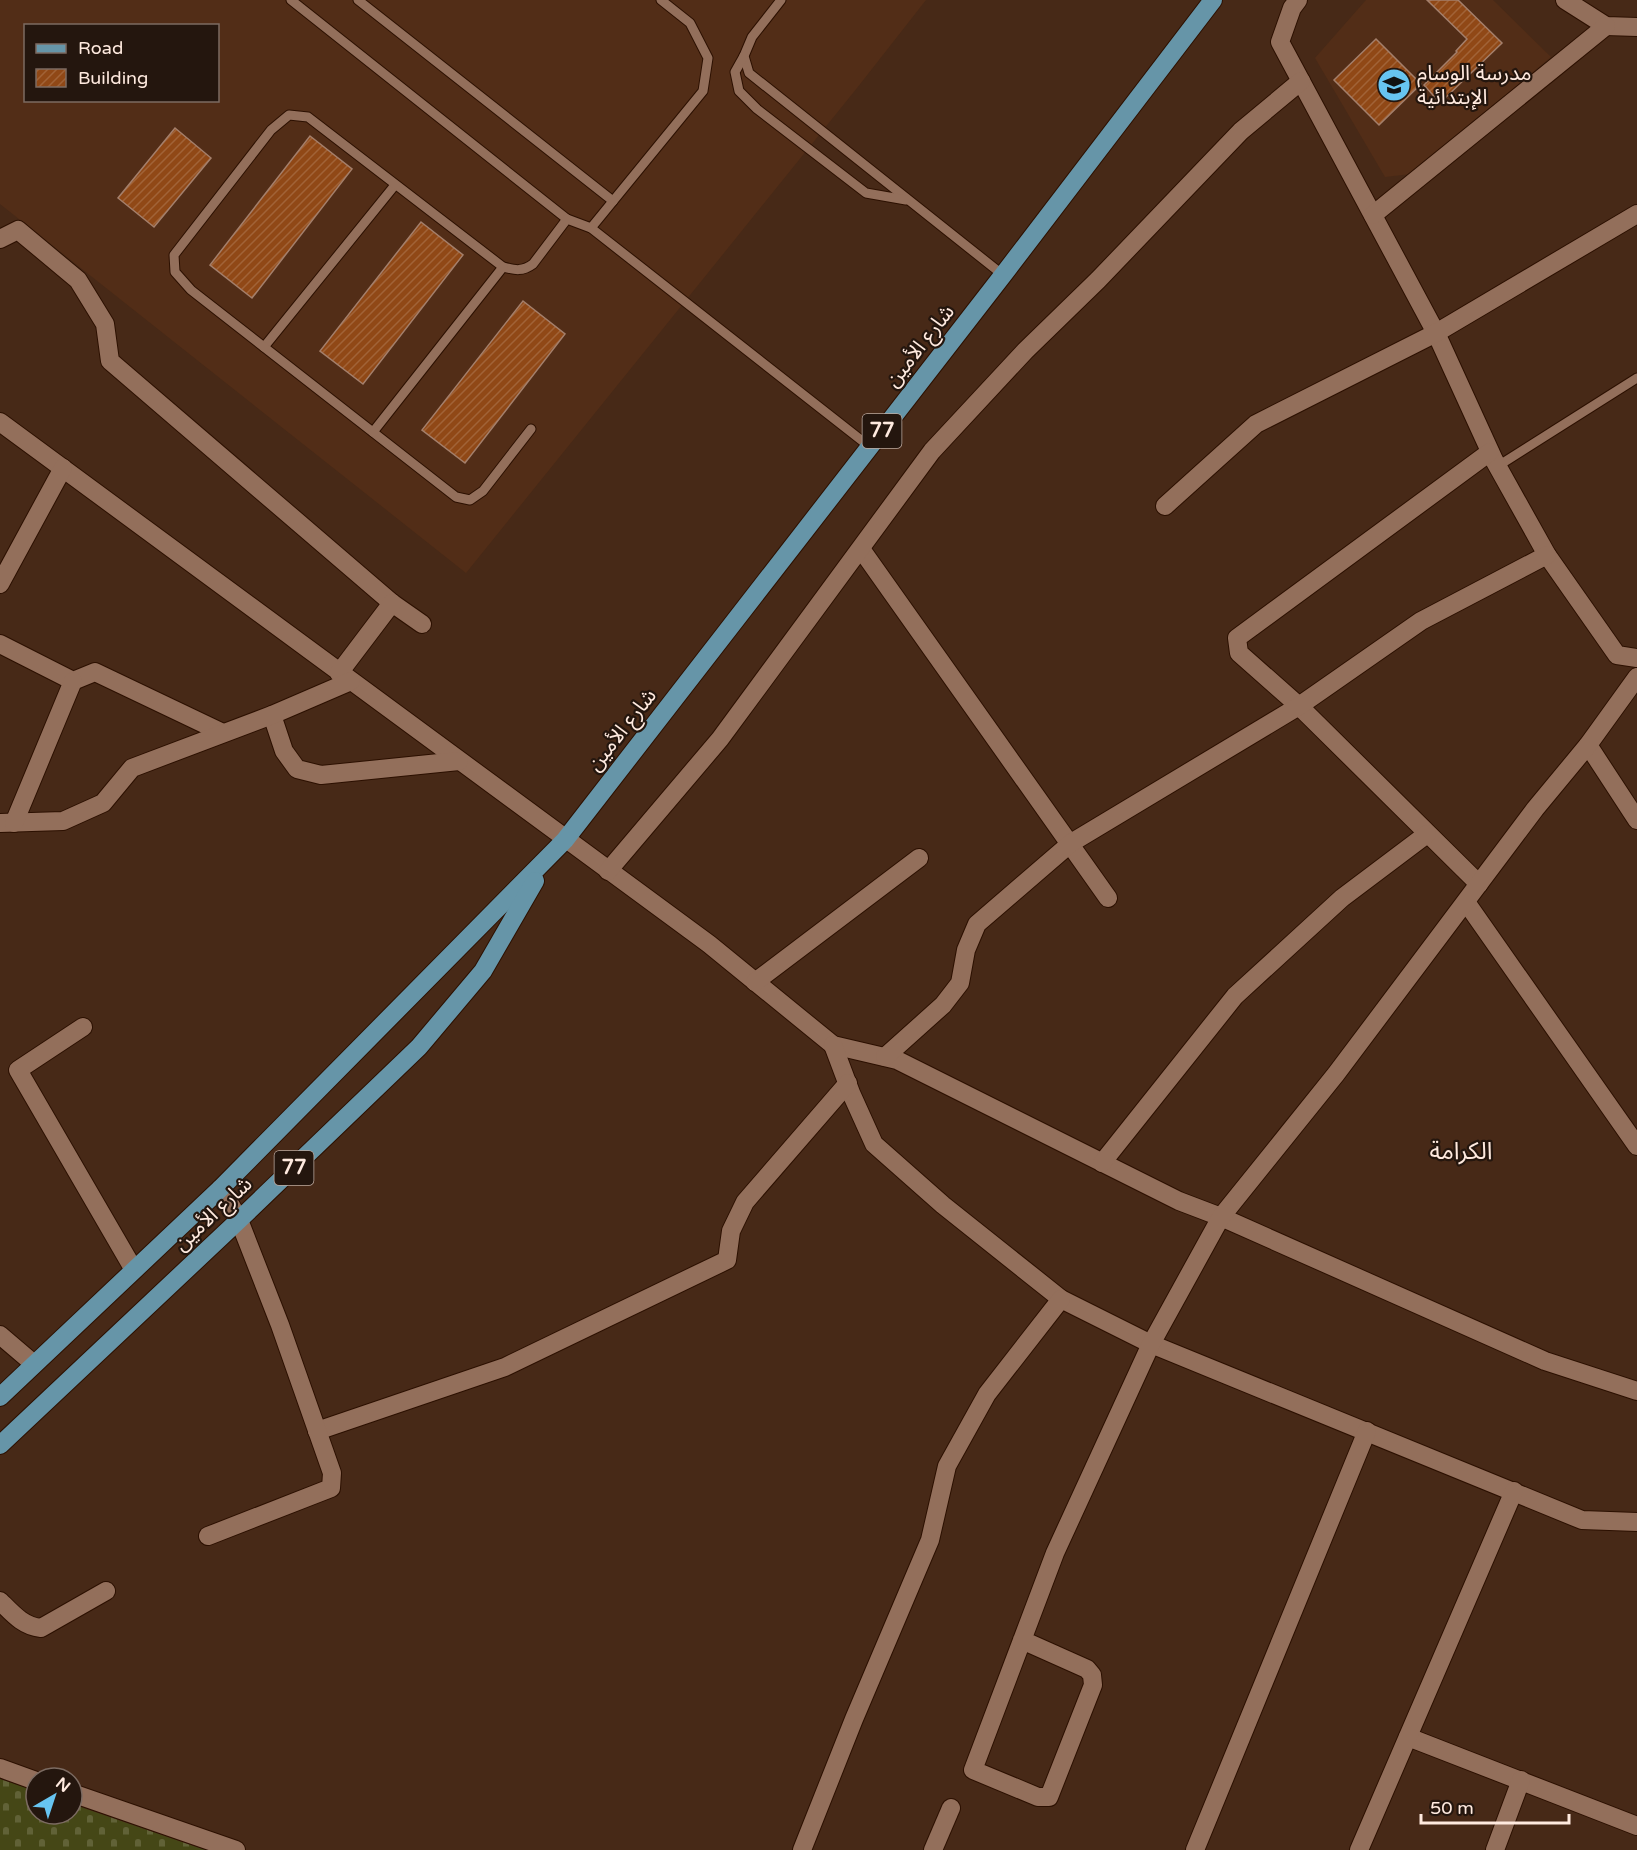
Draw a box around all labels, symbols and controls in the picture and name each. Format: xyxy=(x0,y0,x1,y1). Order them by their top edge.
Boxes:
legend xyxy=(24,24,219,102)
text: Road xyxy=(78,37,123,59)
place label: مدرسة الوسام الإبتدائية xyxy=(1417,61,1532,110)
text: Building xyxy=(78,67,148,89)
school or university icon: مدرسة الوسام الإبتدائية xyxy=(1376,67,1412,103)
street label: شارع الأمين xyxy=(880,300,962,393)
road number: 77 xyxy=(862,414,902,448)
street label: شارع الأمين xyxy=(582,684,664,777)
district label: الكرامة xyxy=(1429,1137,1493,1166)
road number: 77 xyxy=(274,1151,314,1185)
street label: شارع الأمين xyxy=(169,1172,259,1258)
north arrow xyxy=(24,1766,84,1826)
text: N xyxy=(52,1773,74,1797)
scale bar xyxy=(1421,1787,1570,1825)
text: 50 m xyxy=(1430,1797,1474,1819)

